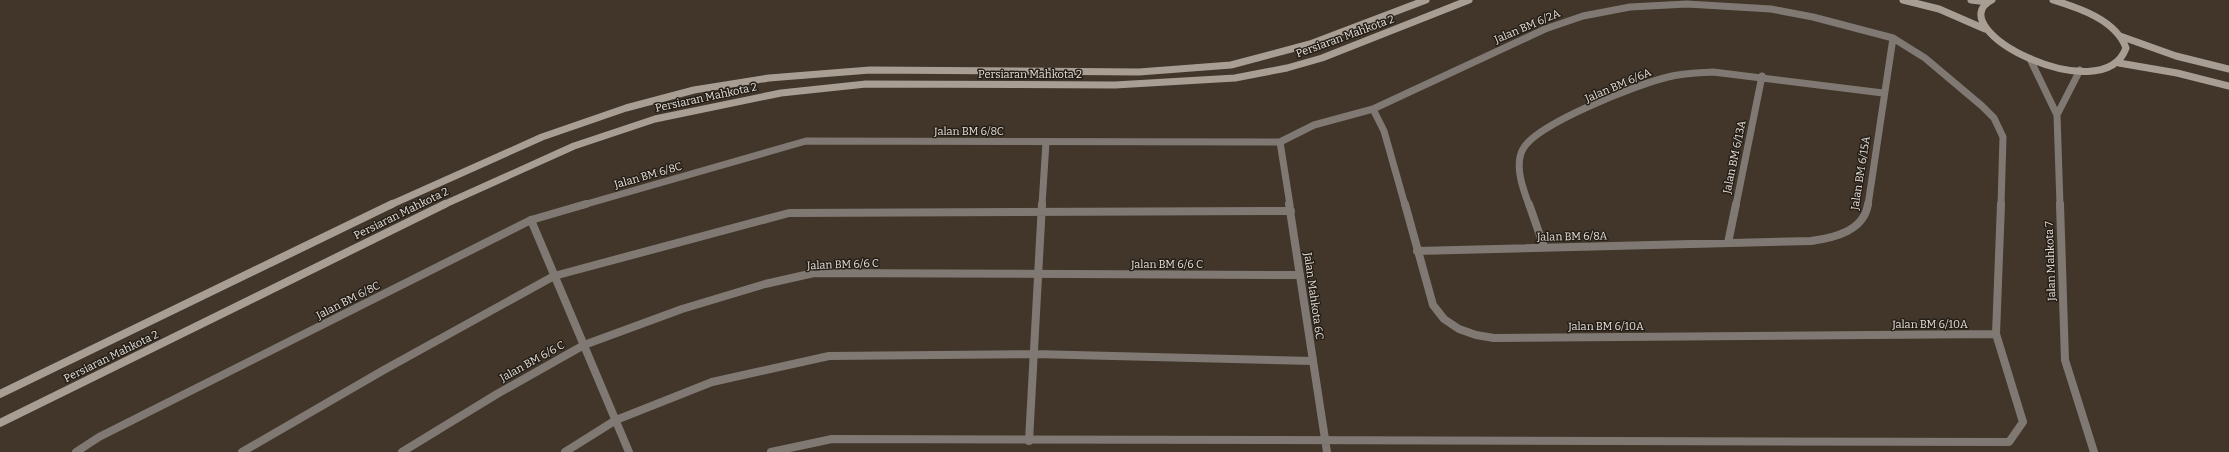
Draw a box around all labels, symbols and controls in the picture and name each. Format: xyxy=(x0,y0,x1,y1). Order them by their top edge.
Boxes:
street label: Jalan BM 6/2A xyxy=(1491,7,1562,47)
street label: Persiaran Mahkota 2 xyxy=(1294,13,1396,60)
street label: Jalan BM 6/6A xyxy=(1582,66,1653,106)
street label: Persiaran Mahkota 2 xyxy=(978,68,1082,81)
street label: Persiaran Mahkota 2 xyxy=(654,80,758,115)
street label: Jalan BM 6/13A xyxy=(1720,119,1749,196)
street label: Jalan BM 6/8C xyxy=(933,125,1004,138)
street label: Jalan BM 6/15A xyxy=(1848,135,1873,212)
street label: Jalan BM 6/8C xyxy=(612,160,683,192)
street label: Persiaran Mahkota 2 xyxy=(352,185,451,242)
street label: Jalan Mahkota 7 xyxy=(2043,220,2058,302)
street label: Jalan BM 6/8A xyxy=(1536,229,1607,244)
street label: Jalan Mahkota 6C xyxy=(1301,251,1326,341)
street label: Jalan BM 6/6 C xyxy=(806,257,879,272)
street label: Jalan BM 6/6 C xyxy=(1130,258,1203,271)
street label: Jalan BM 6/8C xyxy=(313,279,382,323)
street label: Jalan BM 6/10A xyxy=(1891,318,1968,331)
street label: Jalan BM 6/10A xyxy=(1567,320,1644,333)
street label: Persiaran Mahkota 2 xyxy=(62,328,161,385)
street label: Jalan BM 6/6 C xyxy=(497,338,567,385)

